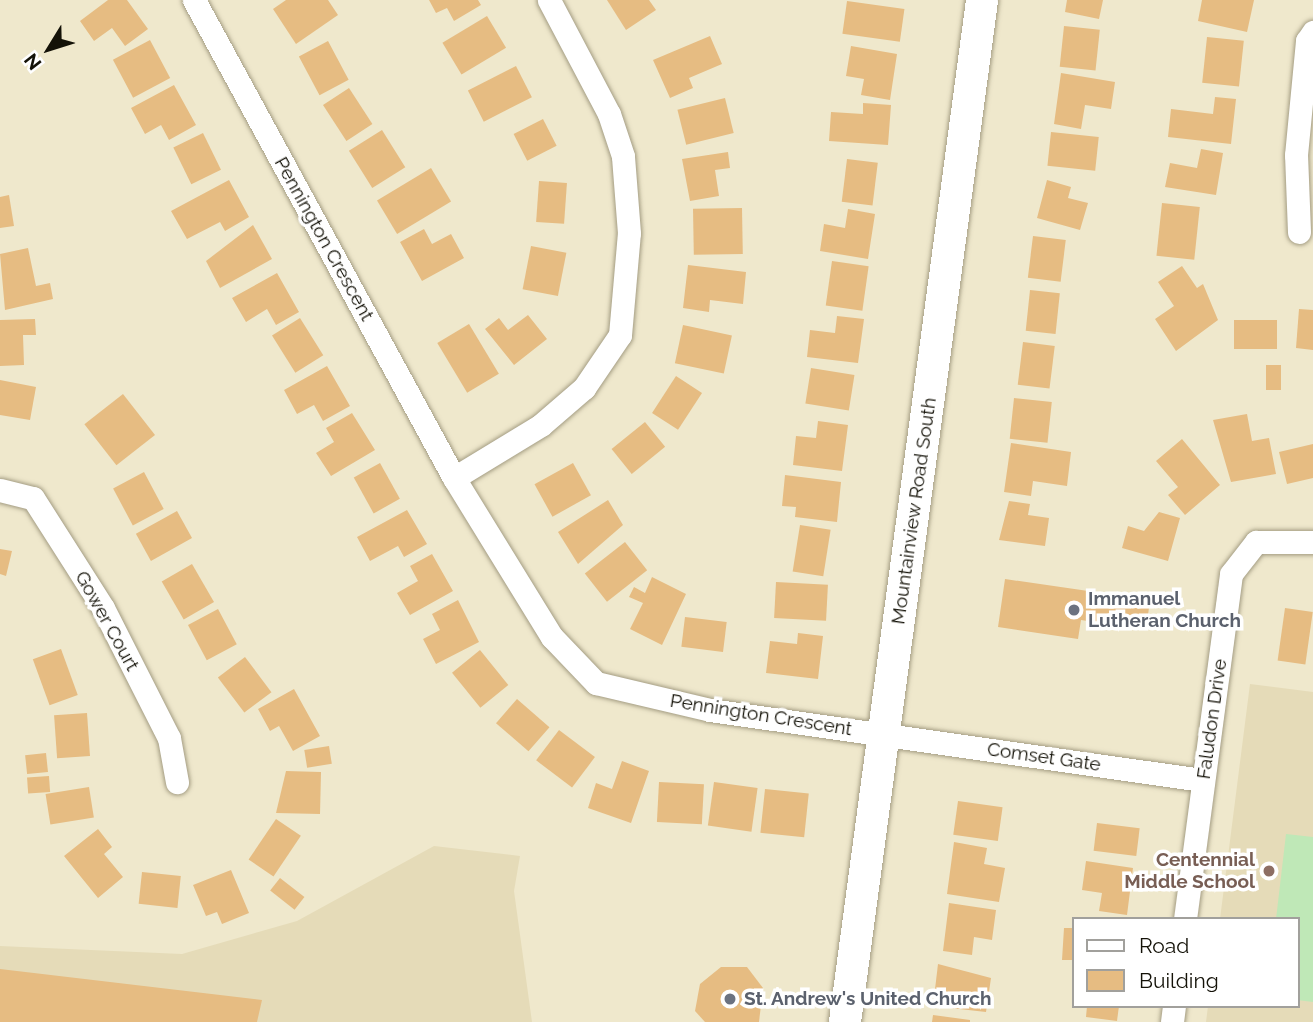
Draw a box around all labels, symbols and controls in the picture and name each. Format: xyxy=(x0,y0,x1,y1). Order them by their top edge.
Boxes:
north arrow xyxy=(14,14,84,84)
text: N xyxy=(19,49,46,74)
street label: Pennington Crescent xyxy=(269,153,379,325)
street label: Mountainview Road South xyxy=(887,396,941,626)
street label: Gower Court xyxy=(70,567,144,675)
place label: Immanuel Lutheran Church xyxy=(1088,588,1241,632)
marker: Immanuel Lutheran Church xyxy=(1066,602,1082,618)
street label: Faludon Drive xyxy=(1192,657,1232,781)
street label: Pennington Crescent xyxy=(668,689,854,741)
street label: Comset Gate xyxy=(986,738,1102,776)
place label: Centennial Middle School xyxy=(1124,849,1255,893)
marker: Centennial Middle School xyxy=(1261,863,1277,879)
legend xyxy=(1072,917,1299,1008)
text: Road xyxy=(1139,933,1189,958)
text: Building xyxy=(1139,968,1219,993)
place label: St. Andrew's United Church xyxy=(744,988,992,1010)
marker: St. Andrew's United Church xyxy=(722,991,738,1007)

